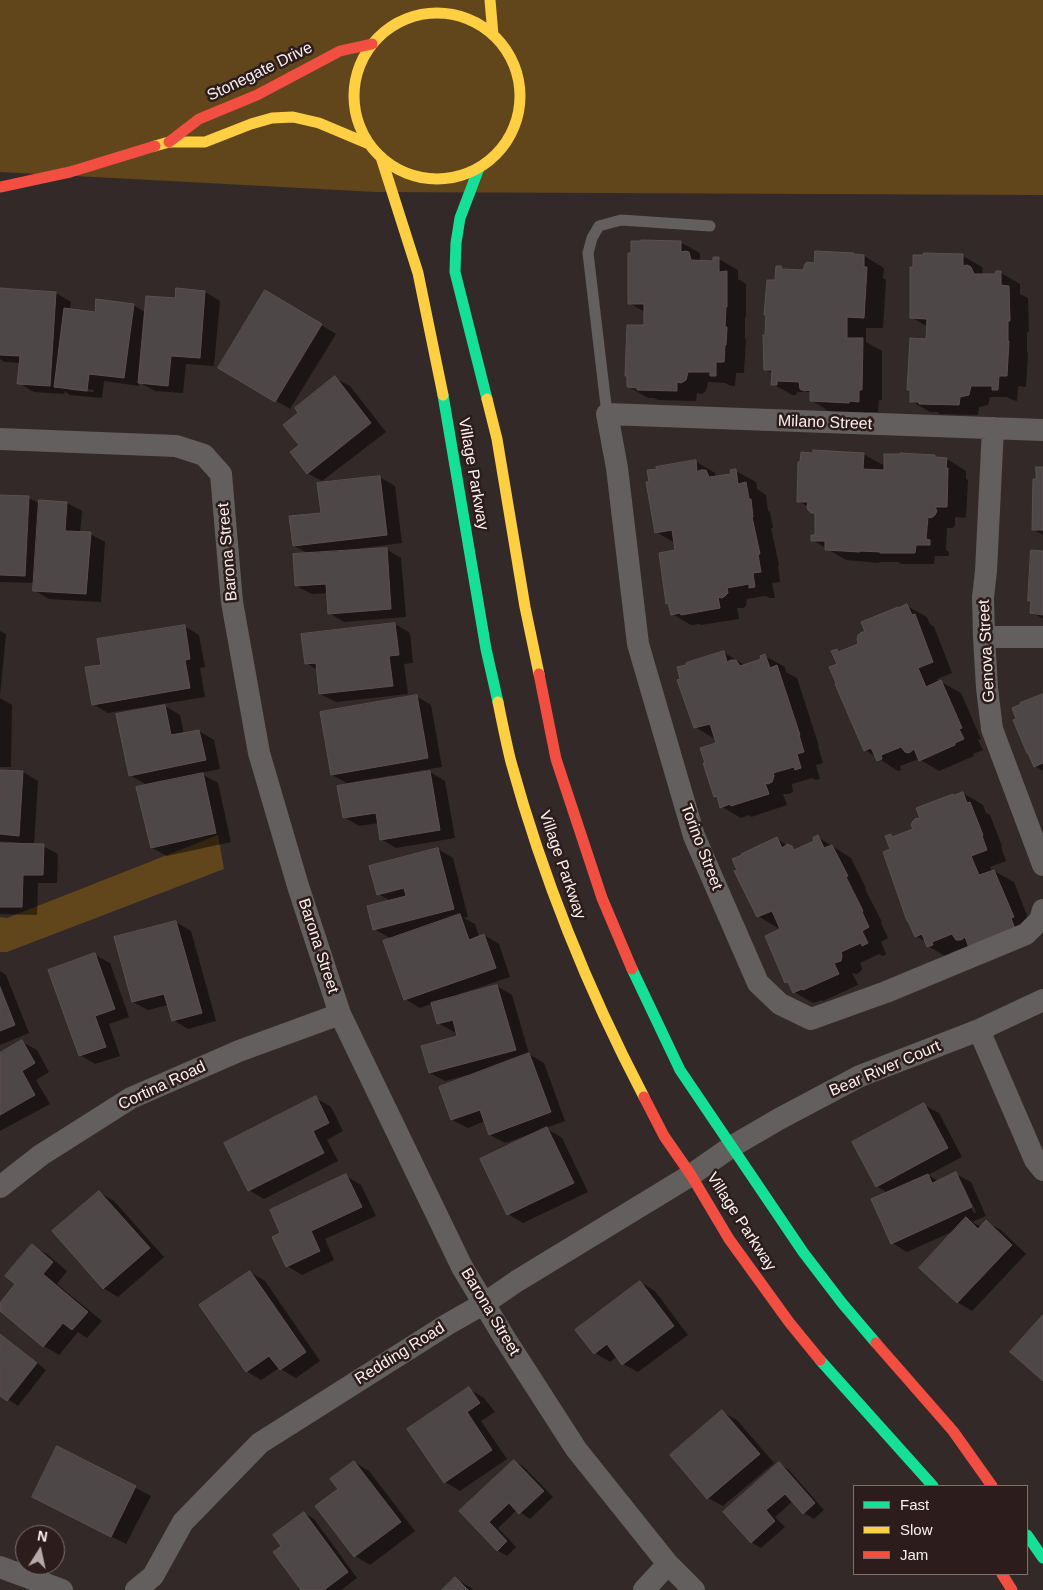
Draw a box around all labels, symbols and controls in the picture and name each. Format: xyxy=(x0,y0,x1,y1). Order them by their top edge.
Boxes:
street label: Stonegate Drive xyxy=(204,38,316,106)
street label: Milano Street xyxy=(778,412,872,434)
street label: Village Parkway xyxy=(454,416,492,532)
street label: Barona Street xyxy=(214,502,242,602)
street label: Genova Street xyxy=(975,599,999,703)
street label: Torino Street xyxy=(676,801,726,893)
street label: Village Parkway xyxy=(534,808,590,922)
street label: Barona Street xyxy=(294,896,342,996)
street label: Bear River Court xyxy=(826,1037,944,1101)
street label: Cortina Road xyxy=(115,1057,209,1115)
street label: Village Parkway xyxy=(702,1169,780,1275)
street label: Barona Street xyxy=(456,1265,524,1359)
street label: Redding Road xyxy=(352,1319,448,1389)
legend xyxy=(853,1485,1028,1575)
text: Fast xyxy=(900,1496,929,1513)
text: Slow xyxy=(900,1521,933,1538)
north arrow xyxy=(15,1525,65,1575)
text: N xyxy=(36,1527,49,1545)
text: Jam xyxy=(900,1546,928,1563)

